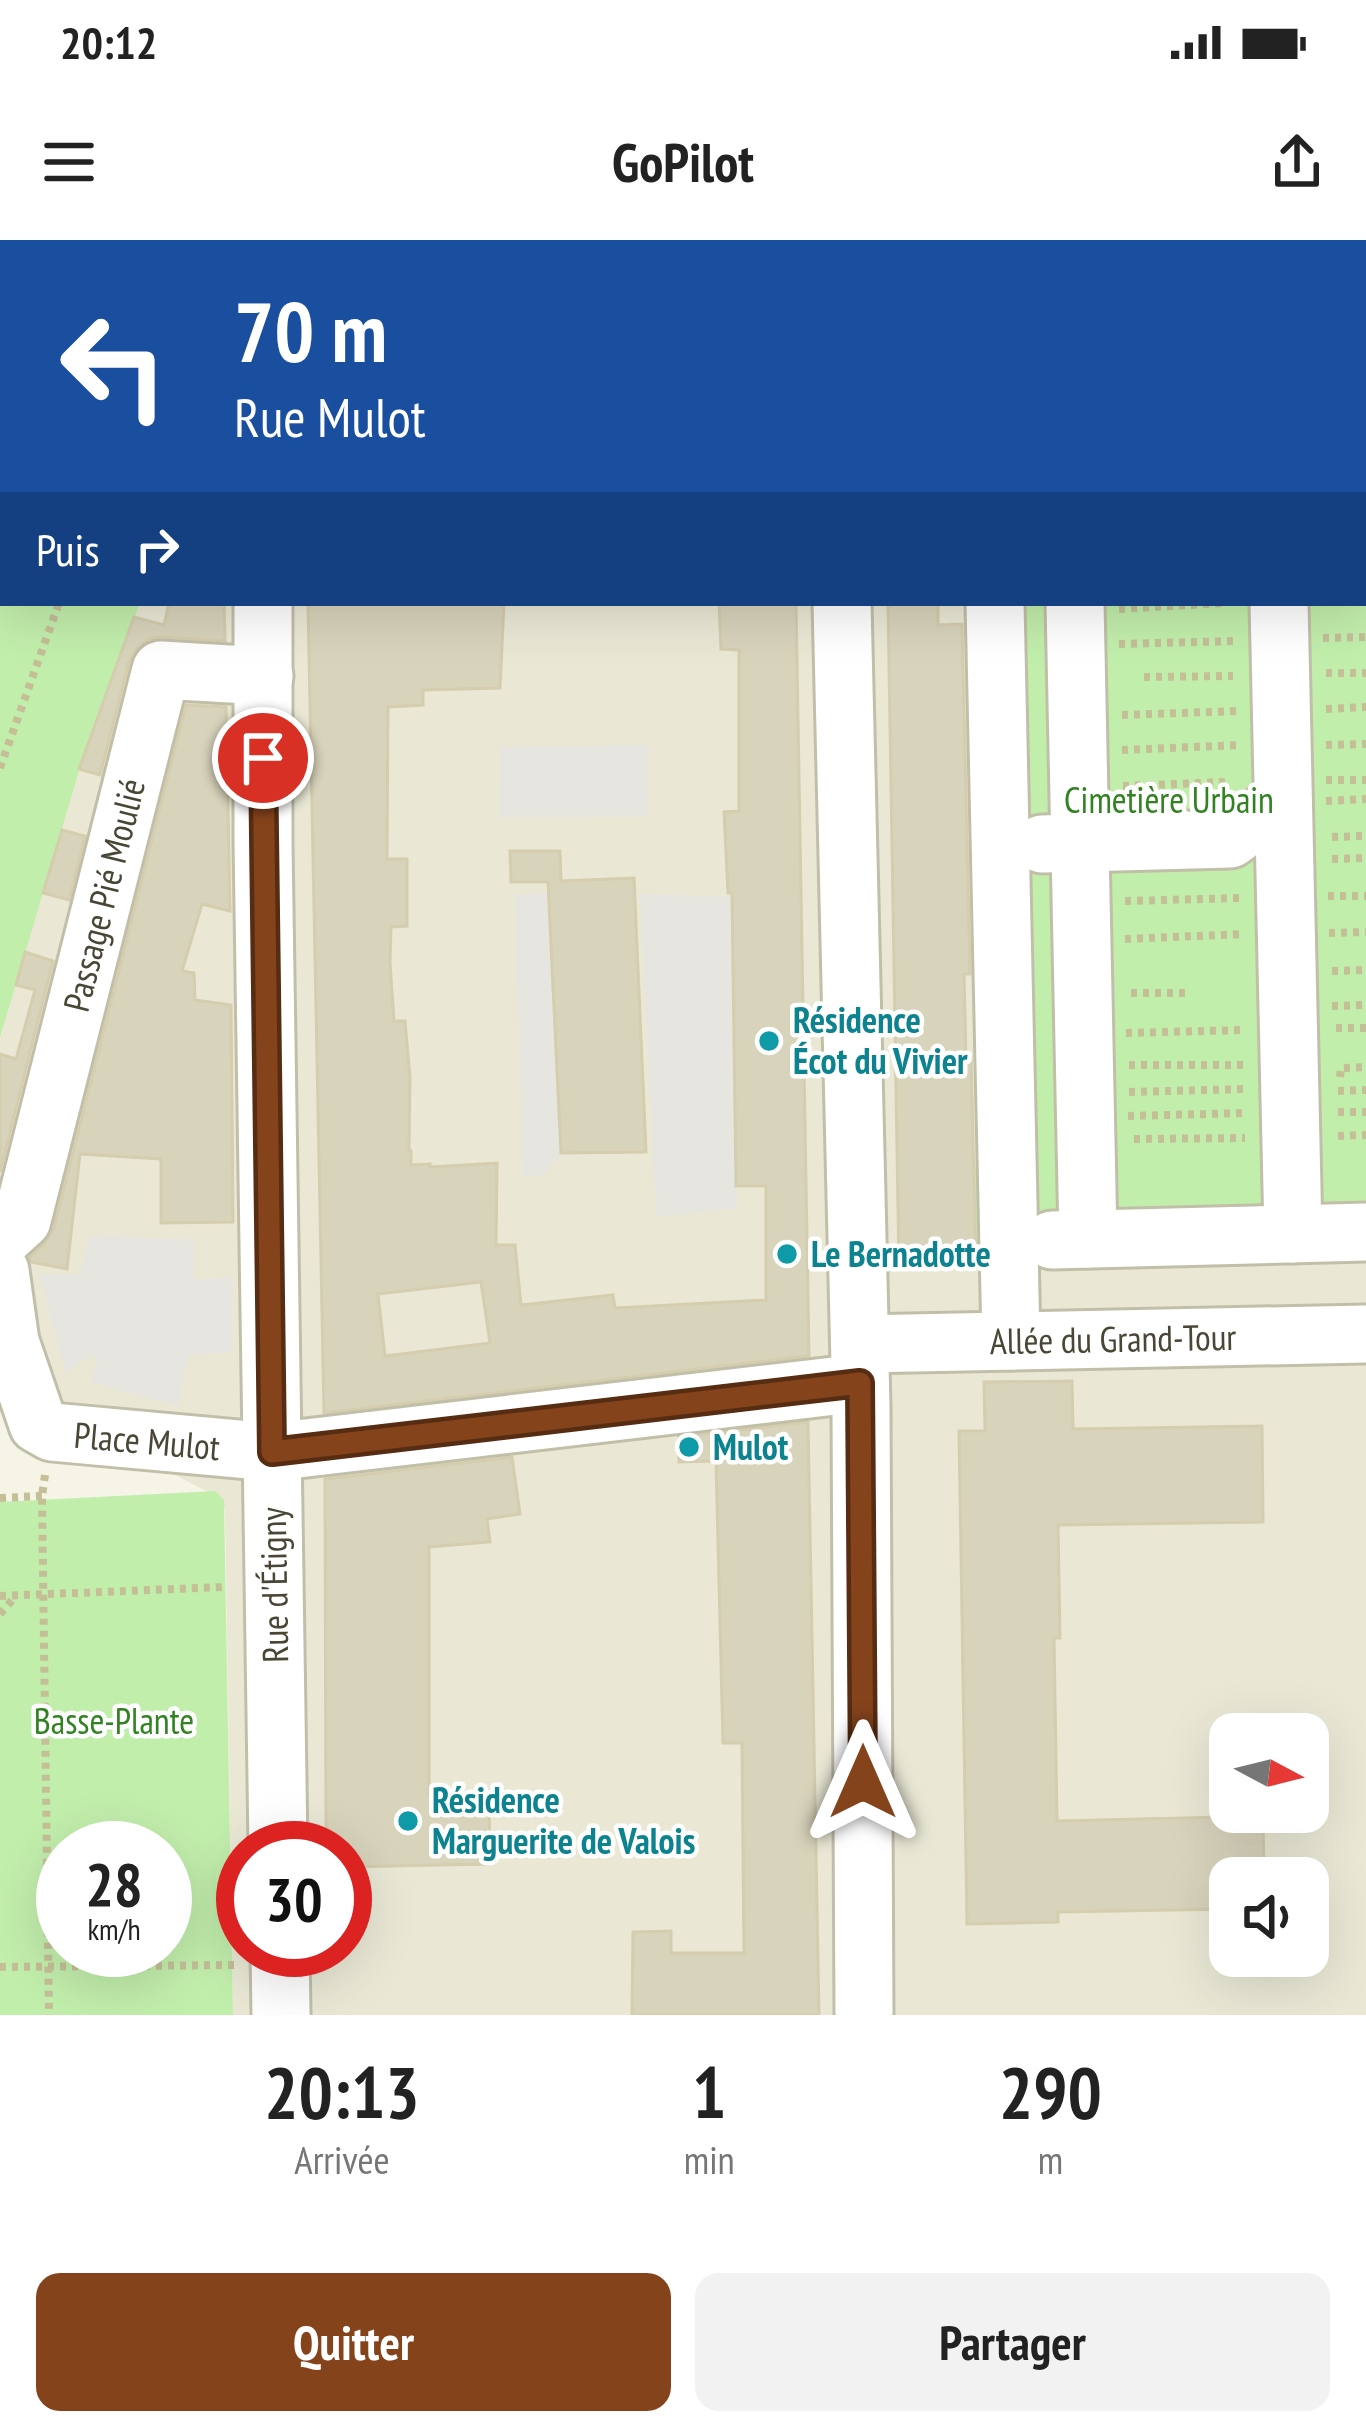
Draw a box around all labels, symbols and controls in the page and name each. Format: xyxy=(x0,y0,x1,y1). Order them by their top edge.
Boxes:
text: 20:12 xyxy=(60,13,157,71)
text: GoPilot xyxy=(612,127,754,197)
icon: menu xyxy=(36,129,102,195)
icon: share xyxy=(1264,129,1330,195)
text: 70 m xyxy=(234,276,387,385)
icon: left xyxy=(36,288,192,444)
text: Rue Mulot xyxy=(234,382,426,452)
icon: right xyxy=(124,516,190,582)
text: Puis xyxy=(36,520,100,578)
pin xyxy=(212,707,314,809)
icon: arrive xyxy=(230,725,296,791)
street label: Passage Pié Moulié xyxy=(52,774,155,1016)
park label: Cimetière Urbain xyxy=(1064,776,1274,823)
place label: Résidence Écot du Vivier xyxy=(793,996,968,1084)
marker: Résidence Écot du Vivier xyxy=(756,1028,782,1054)
place label: Le Bernadotte xyxy=(811,1230,991,1277)
marker: Le Bernadotte xyxy=(774,1241,800,1267)
street label: Allée du Grand-Tour xyxy=(989,1313,1237,1364)
street label: Place Mulot xyxy=(72,1411,222,1470)
place label: Mulot xyxy=(713,1423,789,1470)
marker: Mulot xyxy=(676,1434,702,1460)
street label: Rue d'Étigny xyxy=(249,1506,298,1663)
park label: Basse-Plante xyxy=(34,1697,194,1744)
north arrow xyxy=(1209,1713,1329,1833)
map controls xyxy=(1209,1713,1329,1977)
position arrow xyxy=(800,1719,926,1845)
place label: Résidence Marguerite de Valois xyxy=(432,1776,695,1864)
marker: Résidence Marguerite de Valois xyxy=(395,1808,421,1834)
speed limit sign: 30 xyxy=(216,1821,372,1977)
text: 28 xyxy=(85,1845,143,1923)
button: sound xyxy=(1209,1857,1329,1977)
text: km/h xyxy=(87,1909,141,1948)
text: 20:13 xyxy=(264,2045,420,2138)
text: 1 xyxy=(692,2045,726,2138)
text: 290 xyxy=(999,2045,1102,2138)
text: Arrivée xyxy=(294,2134,390,2185)
text: min xyxy=(684,2134,735,2185)
text: m xyxy=(1038,2134,1063,2185)
button: Quitter xyxy=(36,2273,671,2411)
button: Partager xyxy=(695,2273,1330,2411)

